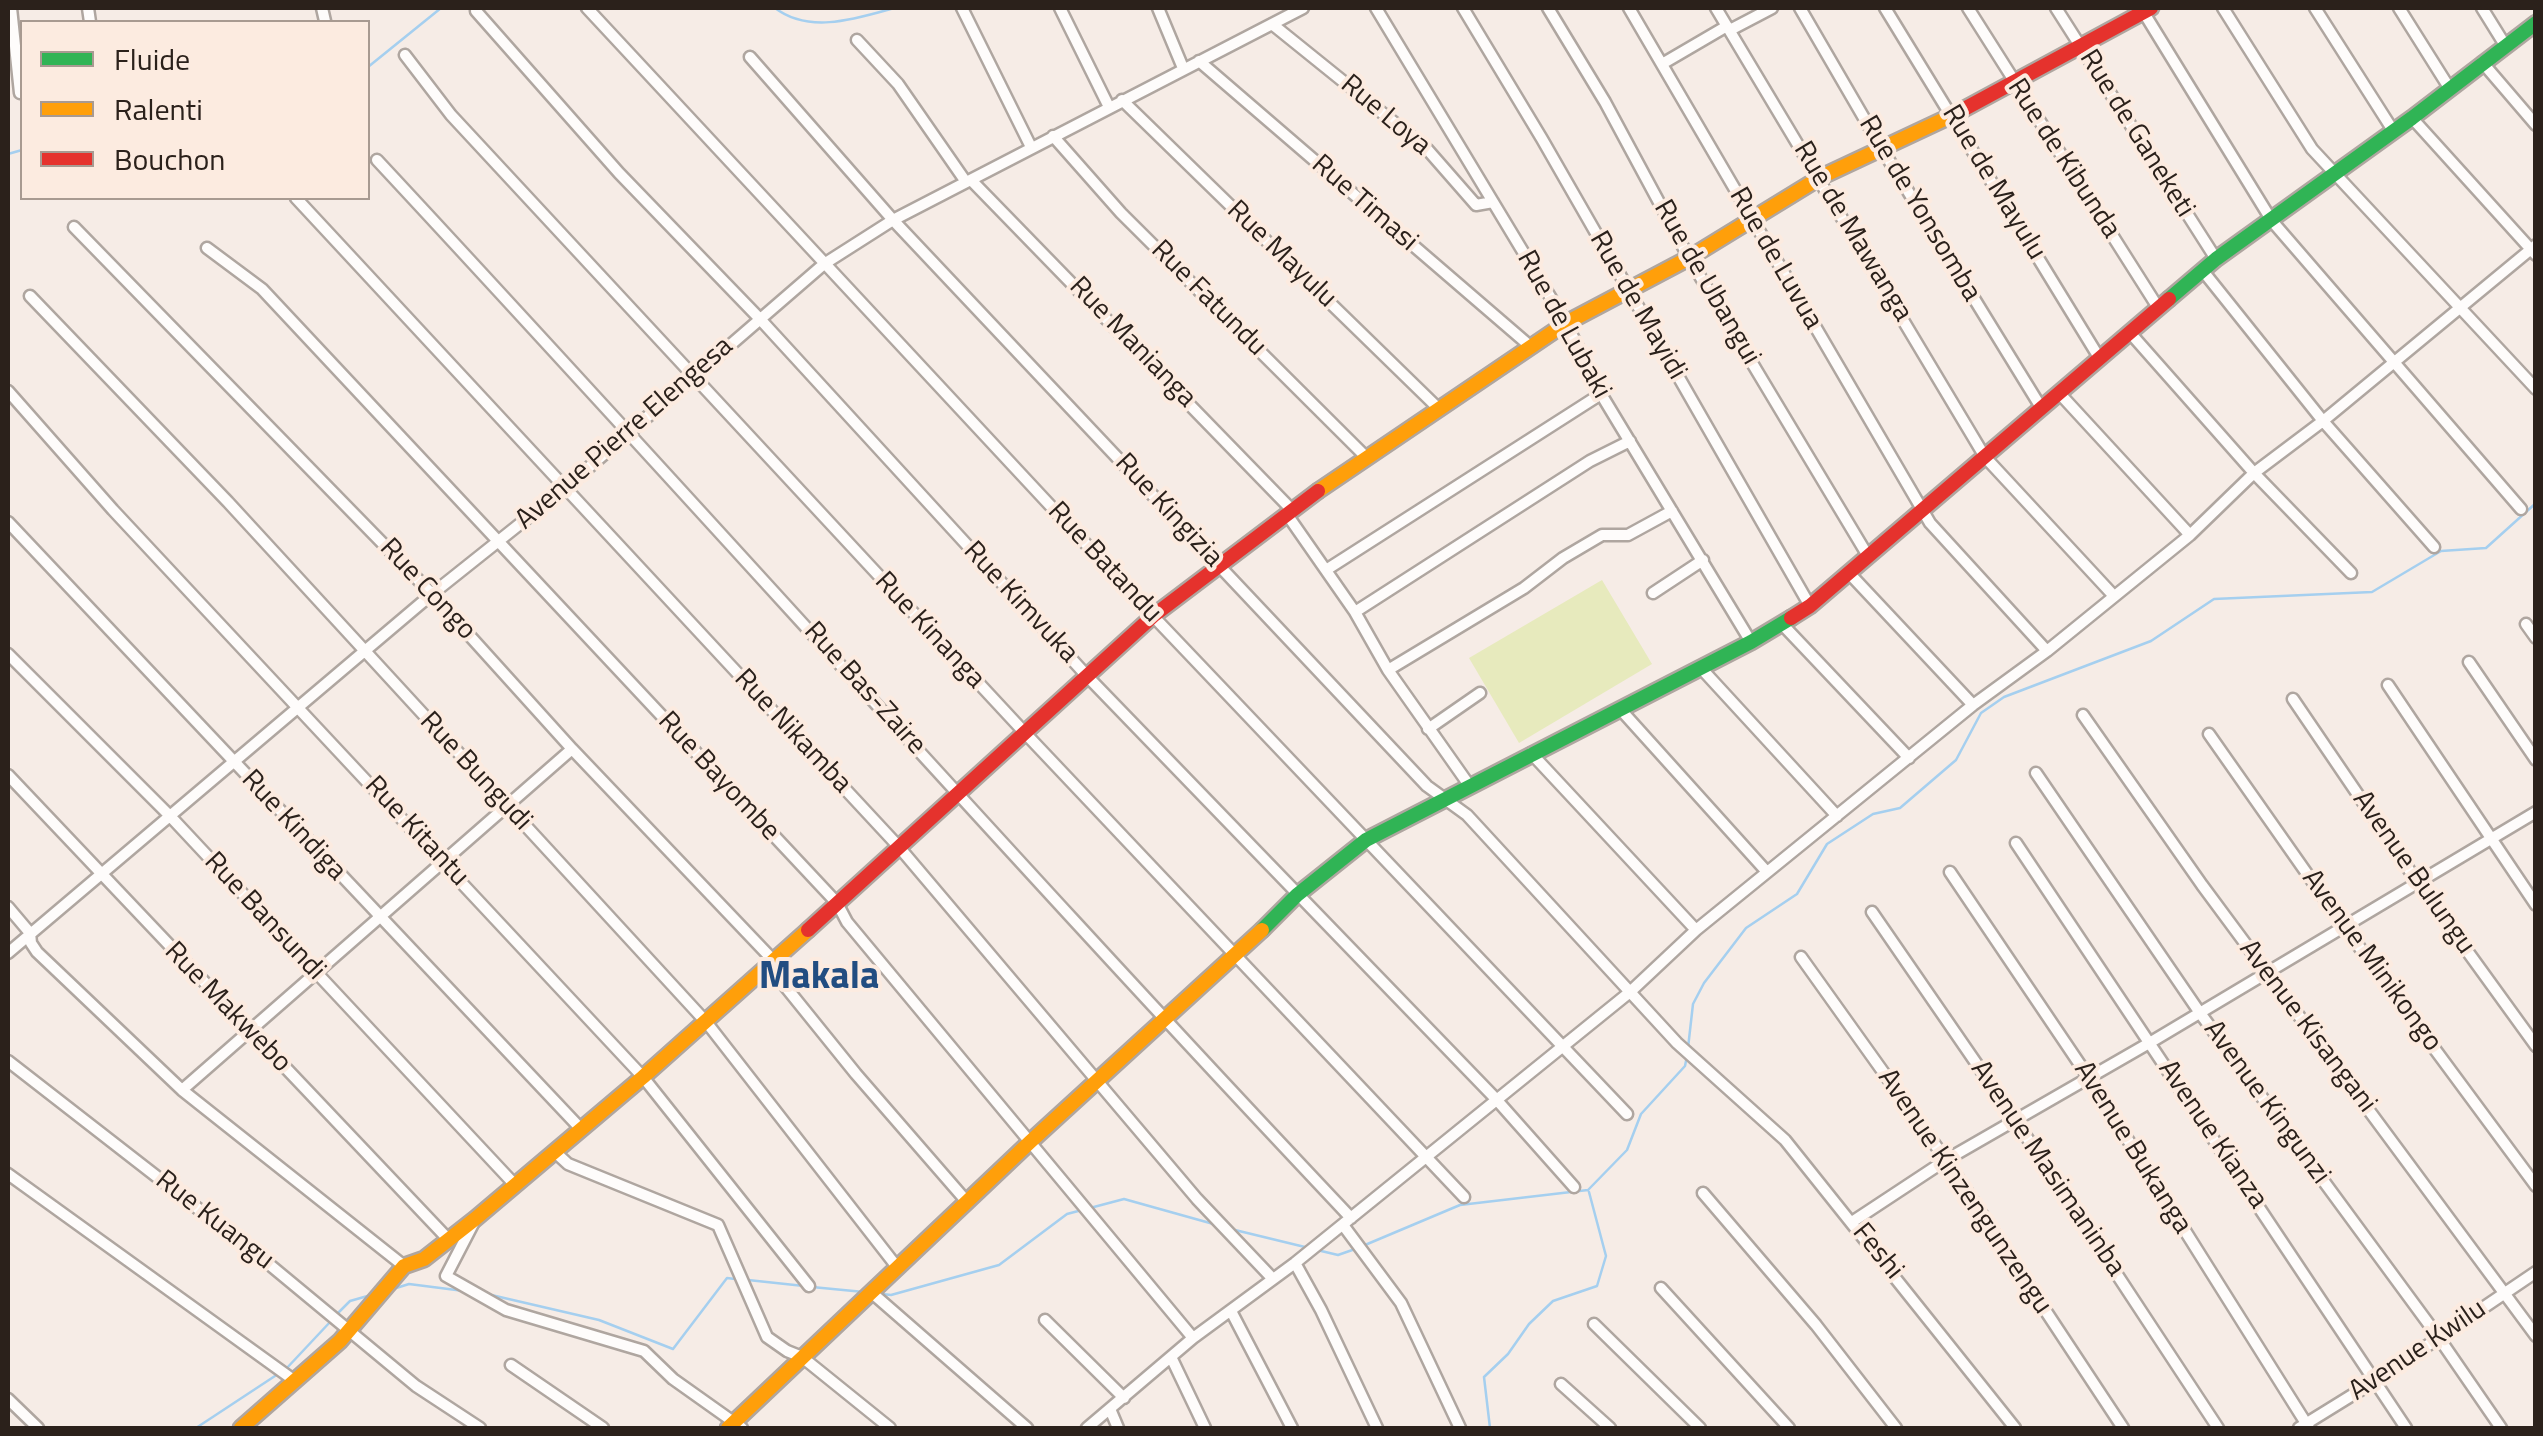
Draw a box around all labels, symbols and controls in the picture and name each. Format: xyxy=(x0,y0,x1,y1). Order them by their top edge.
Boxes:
legend xyxy=(20,20,370,200)
text: Fluide xyxy=(114,36,190,82)
street label: Rue de Ganeketi xyxy=(2071,44,2201,224)
street label: Rue Loya xyxy=(1333,69,1437,163)
street label: Rue de Kibunda xyxy=(1999,73,2127,245)
text: Ralenti xyxy=(114,86,203,132)
street label: Rue de Mayulu xyxy=(1934,100,2052,266)
street label: Rue de Yonsomba xyxy=(1850,110,1988,308)
text: Bouchon xyxy=(114,136,225,182)
street label: Rue de Mawanga xyxy=(1785,136,1919,328)
street label: Rue Timasi xyxy=(1304,149,1424,259)
street label: Rue de Luvua xyxy=(1721,182,1829,336)
street label: Rue Mayulu xyxy=(1219,194,1343,316)
street label: Rue de Ubangui xyxy=(1645,195,1767,371)
street label: Rue de Mayidi xyxy=(1581,226,1693,386)
street label: Rue Fatundu xyxy=(1143,234,1273,364)
street label: Rue de Lubaki xyxy=(1509,245,1617,405)
street label: Rue Manianga xyxy=(1061,271,1203,415)
street label: Avenue Pierre Elengesa xyxy=(510,331,740,537)
street label: Rue Kingizia xyxy=(1107,447,1229,575)
street label: Rue Batandu xyxy=(1040,496,1168,630)
street label: Rue Congo xyxy=(372,532,482,648)
street label: Rue Kimvuka xyxy=(955,535,1085,671)
street label: Rue Kinanga xyxy=(867,566,991,696)
street label: Rue Bas-Zaire xyxy=(796,616,932,762)
street label: Rue Nikamba xyxy=(726,663,858,801)
street label: Rue Bungudi xyxy=(412,706,538,838)
street label: Rue Bayombe xyxy=(650,706,786,848)
street label: Rue Kindiga xyxy=(233,764,353,888)
street label: Rue Kitantu xyxy=(357,770,475,894)
street label: Avenue Bulungu xyxy=(2344,785,2482,961)
street label: Rue Bansundi xyxy=(196,846,332,988)
street label: Avenue Minikongo xyxy=(2294,864,2448,1058)
street label: Avenue Kisangani xyxy=(2231,934,2383,1120)
street label: Rue Makwebo xyxy=(157,936,297,1080)
district label: Makala xyxy=(759,956,879,1002)
street label: Avenue Kingunzi xyxy=(2195,1015,2337,1191)
street label: Avenue Kianza xyxy=(2150,1054,2274,1216)
street label: Avenue Masimaninba xyxy=(1962,1055,2132,1283)
street label: Avenue Bukanga xyxy=(2066,1056,2198,1240)
street label: Avenue Kinzengunzengu xyxy=(1870,1063,2058,1321)
street label: Rue Kuangu xyxy=(148,1164,280,1278)
street label: Feshi xyxy=(1844,1217,1910,1287)
street label: Avenue Kwilu xyxy=(2343,1293,2493,1409)

